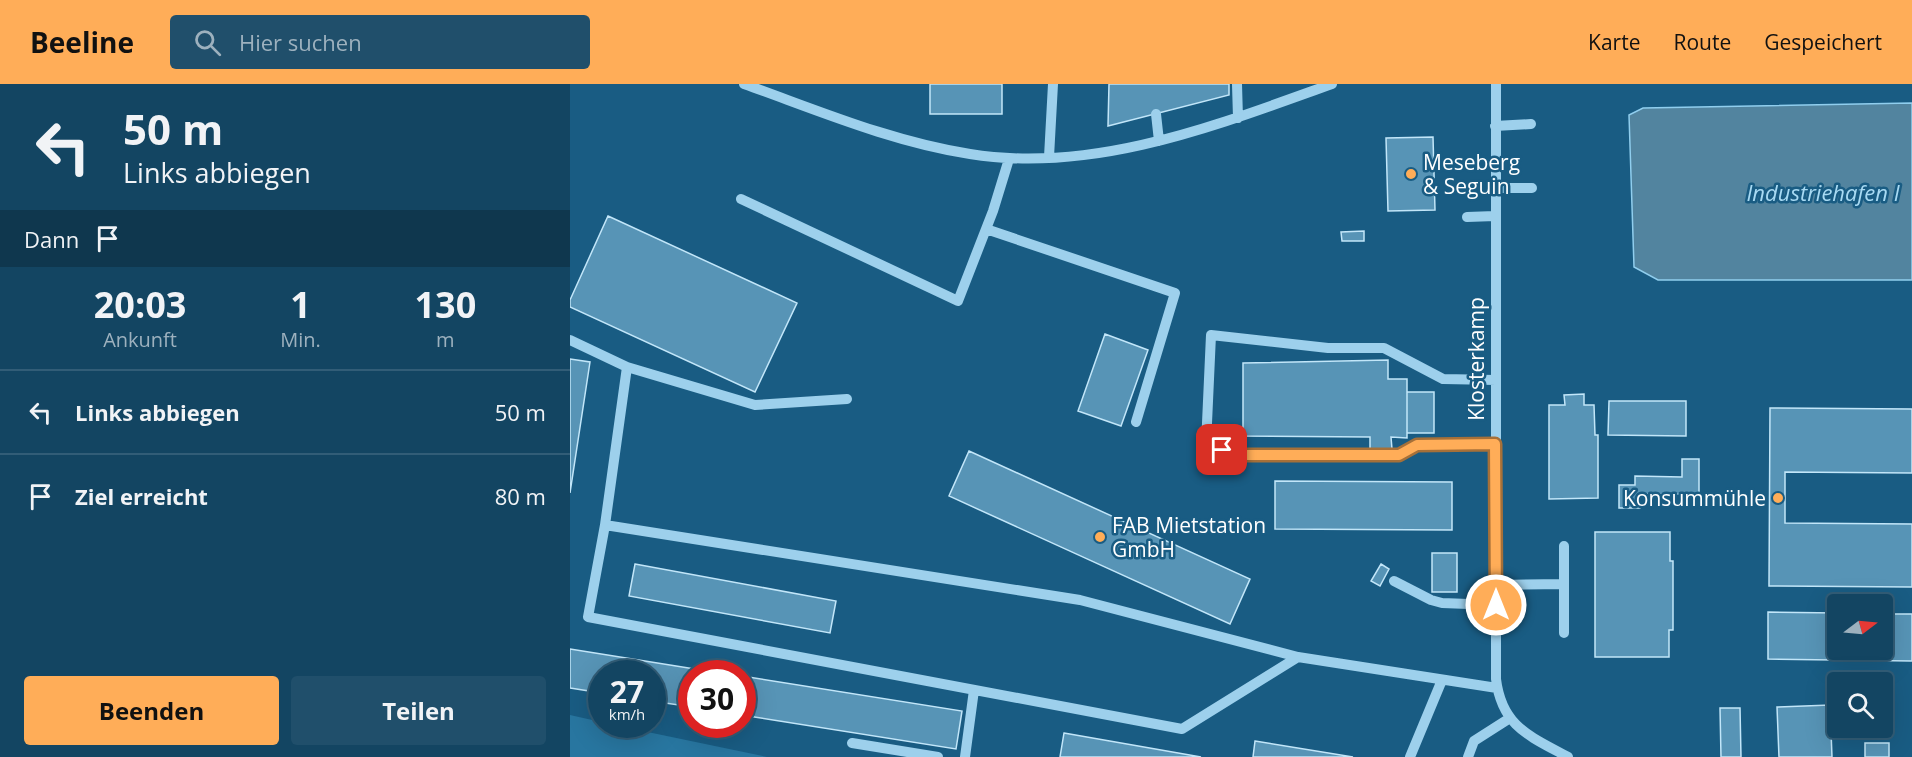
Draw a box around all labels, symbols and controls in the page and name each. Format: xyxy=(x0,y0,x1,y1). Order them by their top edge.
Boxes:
search box xyxy=(170,15,590,69)
text: Beeline xyxy=(30,23,134,61)
icon: search xyxy=(191,26,224,59)
text: Hier suchen xyxy=(239,27,362,57)
text: Karte xyxy=(1588,28,1640,56)
text: Route xyxy=(1673,28,1731,56)
text: Gespeichert xyxy=(1764,28,1882,56)
text: 50 m xyxy=(123,100,223,157)
icon: left xyxy=(24,108,102,186)
place label: Meseberg & Seguin xyxy=(1423,148,1520,200)
text: Links abbiegen xyxy=(123,154,311,191)
marker: Meseberg & Seguin xyxy=(1404,167,1418,181)
water label: Industriehafen I xyxy=(1746,177,1901,207)
icon: arrive xyxy=(91,222,124,255)
text: Dann xyxy=(24,224,79,254)
text: 20:03 xyxy=(94,280,186,329)
text: 1 xyxy=(290,280,311,329)
text: 130 xyxy=(414,280,476,329)
street label: Klosterkamp xyxy=(1462,297,1490,421)
text: Ankunft xyxy=(103,326,177,353)
text: Min. xyxy=(280,326,321,353)
text: m xyxy=(436,326,455,353)
icon: left xyxy=(24,396,57,429)
text: Links abbiegen xyxy=(75,397,240,427)
text: 50 m xyxy=(495,397,546,427)
pin xyxy=(1196,424,1247,475)
icon: arrive xyxy=(1205,433,1238,466)
icon: arrive xyxy=(24,480,57,513)
text: Ziel erreicht xyxy=(75,481,208,511)
text: 80 m xyxy=(495,481,546,511)
place label: Konsummühle xyxy=(1623,484,1766,512)
marker: Konsummühle xyxy=(1771,491,1785,505)
place label: FAB Mietstation GmbH xyxy=(1112,511,1266,563)
marker: FAB Mietstation GmbH xyxy=(1093,530,1107,544)
position arrow xyxy=(1464,573,1528,637)
north arrow xyxy=(1827,594,1893,660)
map controls xyxy=(1827,594,1893,738)
speed limit sign: 30 xyxy=(678,660,756,738)
text: 27 xyxy=(610,671,644,712)
button: search xyxy=(1827,672,1893,738)
button: Beenden xyxy=(24,676,279,745)
button: Teilen xyxy=(291,676,546,745)
text: km/h xyxy=(609,704,645,724)

